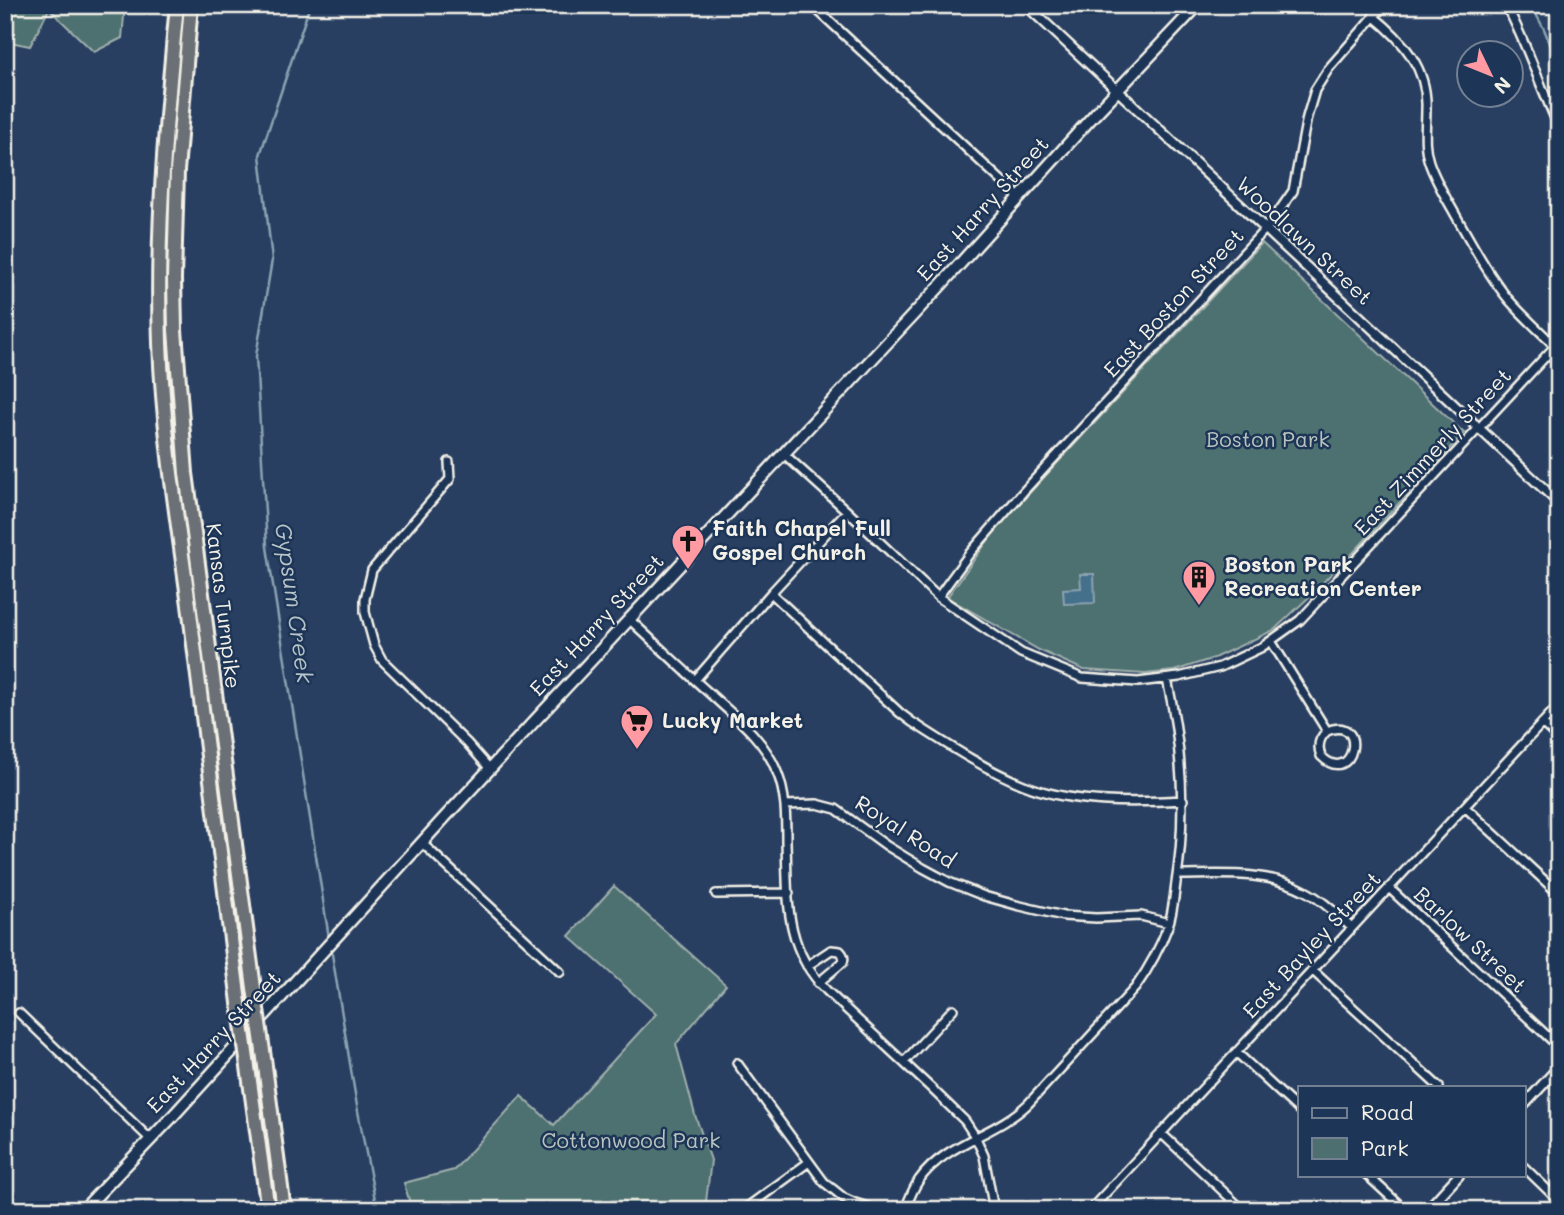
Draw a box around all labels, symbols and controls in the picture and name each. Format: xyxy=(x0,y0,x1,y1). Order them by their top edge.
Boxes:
north arrow xyxy=(1456,38,1526,108)
text: N xyxy=(1489,72,1517,100)
street label: East Harry Street xyxy=(910,130,1054,286)
street label: Woodlawn Street xyxy=(1231,170,1379,310)
street label: East Boston Street xyxy=(1097,222,1249,382)
street label: East Zimmerly Street xyxy=(1347,362,1516,540)
park label: Boston Park xyxy=(1206,425,1330,452)
place label: Faith Chapel Full Gospel Church xyxy=(712,514,891,565)
water label: Gypsum Creek xyxy=(269,521,321,686)
street label: Kansas Turnpike xyxy=(201,522,248,690)
church icon: Faith Chapel Full Gospel Church xyxy=(669,522,707,571)
street label: East Harry Street xyxy=(523,547,669,701)
place label: Boston Park Recreation Center xyxy=(1224,550,1422,601)
building icon: Boston Park Recreation Center xyxy=(1180,558,1218,607)
supermarket icon: Lucky Market xyxy=(618,702,656,751)
place label: Lucky Market xyxy=(662,706,803,734)
street label: Royal Road xyxy=(851,788,961,873)
street label: East Bayley Street xyxy=(1236,865,1386,1023)
street label: Barlow Street xyxy=(1409,880,1533,998)
street label: East Harry Street xyxy=(140,964,286,1118)
legend xyxy=(1298,1086,1526,1176)
text: Road xyxy=(1361,1098,1413,1125)
park label: Cottonwood Park xyxy=(542,1126,720,1153)
text: Park xyxy=(1361,1134,1409,1161)

